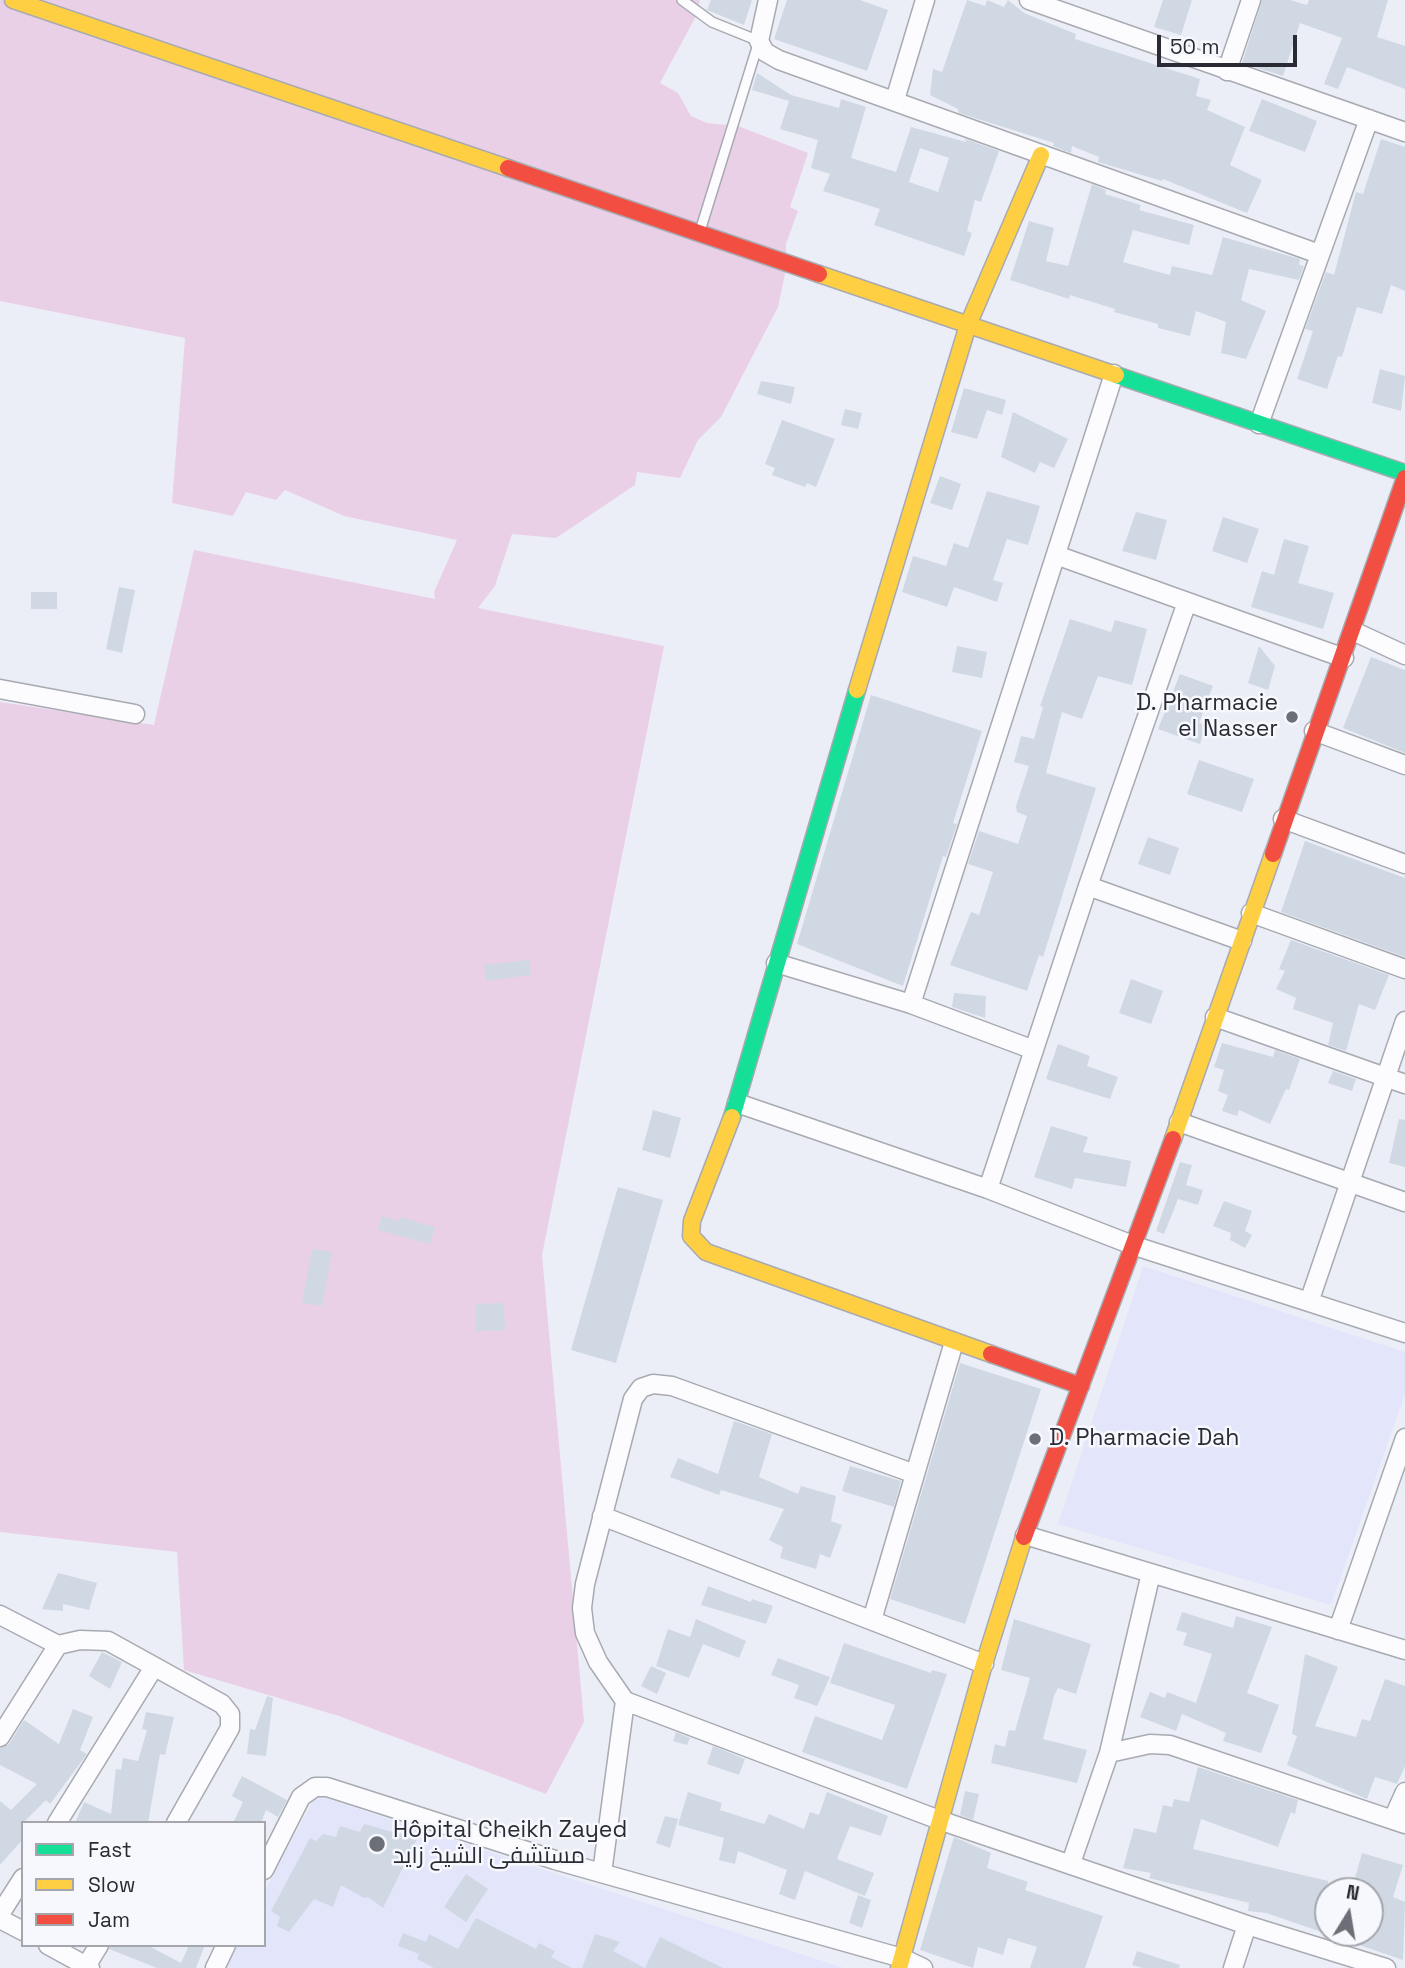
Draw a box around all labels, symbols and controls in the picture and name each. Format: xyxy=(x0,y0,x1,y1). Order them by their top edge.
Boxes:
scale bar xyxy=(1160,21,1300,65)
text: 50 m xyxy=(1170,33,1220,60)
place label: D. Pharmacie el Nasser xyxy=(1136,690,1278,744)
marker: D. Pharmacie el Nasser xyxy=(1284,709,1300,725)
place label: D. Pharmacie Dah xyxy=(1049,1425,1239,1453)
marker: D. Pharmacie Dah xyxy=(1027,1431,1043,1447)
place label: Hôpital Cheikh Zayed مستشفى الشيخ زايد xyxy=(393,1817,627,1871)
legend xyxy=(21,1821,266,1947)
marker: Hôpital Cheikh Zayed مستشفى الشيخ زايد xyxy=(367,1834,387,1854)
text: Fast xyxy=(88,1836,132,1863)
text: Slow xyxy=(88,1871,136,1898)
north arrow xyxy=(1314,1877,1384,1947)
text: N xyxy=(1344,1879,1361,1906)
text: Jam xyxy=(88,1906,130,1933)

